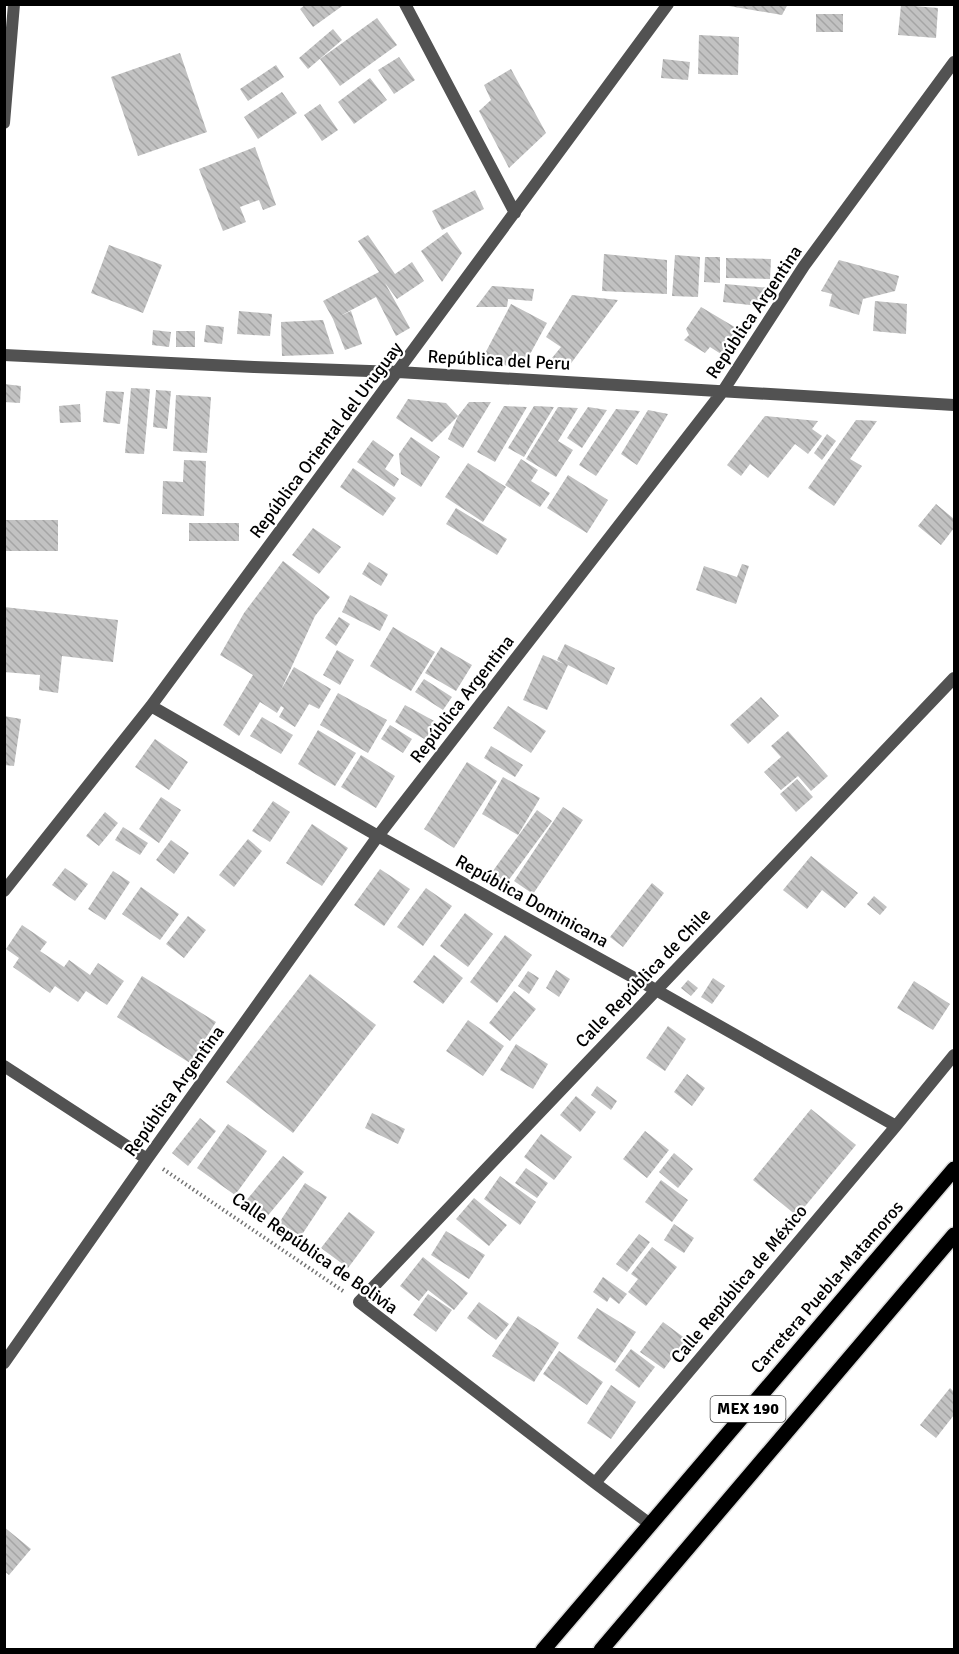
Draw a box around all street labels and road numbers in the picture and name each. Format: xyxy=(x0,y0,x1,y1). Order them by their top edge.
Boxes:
street label: República Argentina xyxy=(701,241,807,383)
street label: República Oriental del Uruguay xyxy=(245,337,407,543)
street label: República del Peru xyxy=(427,345,571,375)
street label: República Argentina xyxy=(405,631,519,767)
street label: República Dominicana xyxy=(452,850,612,952)
street label: Calle República de Chile xyxy=(571,904,715,1052)
street label: República Argentina xyxy=(119,1021,229,1161)
street label: Calle República de Bolivia xyxy=(228,1187,402,1319)
street label: Carretera Puebla-Matamoros xyxy=(746,1196,908,1378)
street label: Calle República de México xyxy=(666,1200,812,1368)
road number: MEX 190 xyxy=(710,1396,786,1422)

